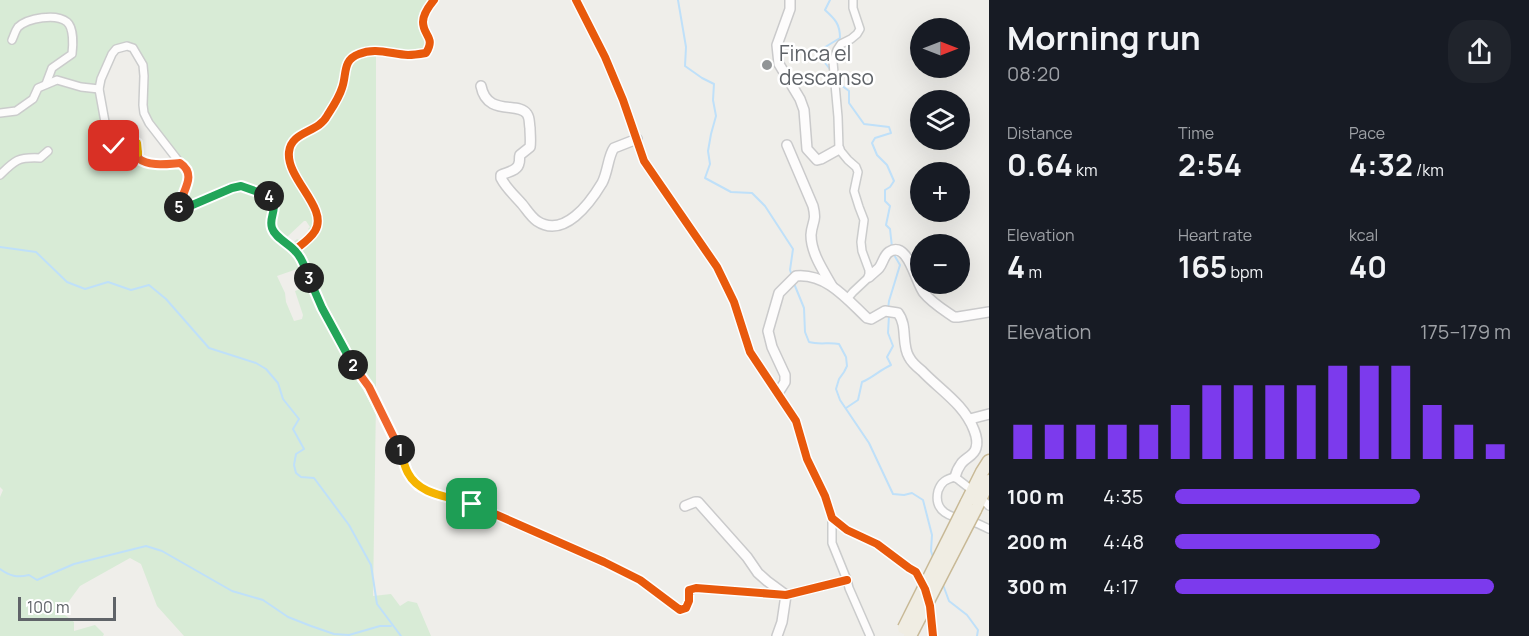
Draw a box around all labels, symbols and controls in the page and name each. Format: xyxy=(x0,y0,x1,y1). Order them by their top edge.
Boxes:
text: Morning run xyxy=(1007,15,1201,60)
north arrow xyxy=(910,18,970,78)
map controls xyxy=(910,18,970,294)
button: share xyxy=(1448,20,1511,83)
place label: Finca el descanso xyxy=(779,39,874,91)
marker: Finca el descanso xyxy=(760,58,774,72)
text: 08:20 xyxy=(1007,60,1060,87)
button: layers xyxy=(910,90,970,150)
pin xyxy=(88,120,139,171)
text: Distance xyxy=(1007,122,1073,144)
text: Time xyxy=(1178,122,1214,144)
text: Pace xyxy=(1349,122,1385,144)
icon: check xyxy=(97,129,130,162)
text: 0.64 xyxy=(1007,144,1073,185)
text: 2:54 xyxy=(1178,144,1242,185)
text: 4:32 xyxy=(1349,144,1413,185)
text: km xyxy=(1073,159,1097,181)
text: /km xyxy=(1413,159,1444,181)
button: + xyxy=(910,162,970,222)
pin: 4 xyxy=(254,181,284,211)
text: 4 xyxy=(264,185,274,207)
pin: 5 xyxy=(164,192,194,222)
text: 5 xyxy=(174,196,184,218)
text: Elevation xyxy=(1007,224,1075,246)
text: Heart rate xyxy=(1178,224,1252,246)
text: kcal xyxy=(1349,224,1378,246)
button: − xyxy=(910,234,970,294)
text: 4 xyxy=(1007,246,1025,287)
text: 165 xyxy=(1178,246,1227,287)
text: 40 xyxy=(1349,246,1387,287)
text: m xyxy=(1025,261,1042,283)
text: bpm xyxy=(1227,261,1263,283)
pin: 3 xyxy=(294,263,324,293)
text: 3 xyxy=(304,267,314,289)
text: Elevation xyxy=(1007,318,1091,345)
text: 175–179 m xyxy=(1420,318,1511,345)
pin: 2 xyxy=(338,350,368,380)
text: 2 xyxy=(348,354,358,376)
pin: 1 xyxy=(385,435,415,465)
text: 1 xyxy=(396,439,404,461)
pin xyxy=(446,478,497,529)
text: 100 m xyxy=(1007,483,1064,510)
text: 4:35 xyxy=(1103,483,1143,510)
icon: arrive xyxy=(455,487,488,520)
text: 200 m xyxy=(1007,528,1067,555)
text: 4:48 xyxy=(1103,528,1144,555)
text: 300 m xyxy=(1007,573,1067,600)
text: 4:17 xyxy=(1103,573,1139,600)
scale bar xyxy=(18,594,116,622)
text: 100 m xyxy=(27,596,70,618)

